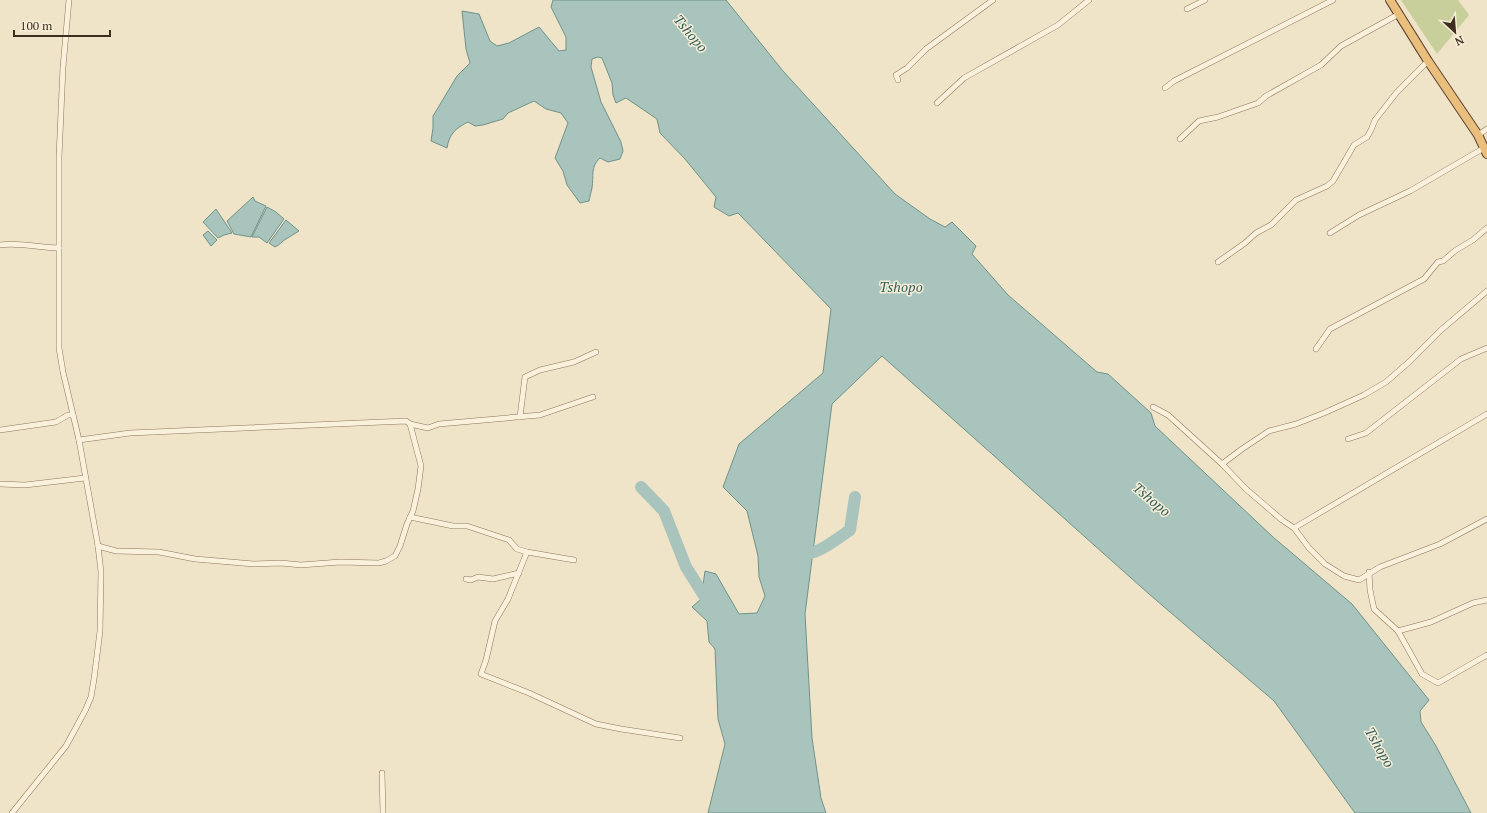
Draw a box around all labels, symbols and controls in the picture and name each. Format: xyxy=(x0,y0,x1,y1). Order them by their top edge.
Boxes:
water label: Tshopo xyxy=(670,10,712,56)
scale bar xyxy=(14,12,110,38)
north arrow xyxy=(1435,12,1475,52)
text: 100 m xyxy=(20,18,53,33)
text: N xyxy=(1452,33,1466,49)
water label: Tshopo xyxy=(879,277,923,296)
water label: Tshopo xyxy=(1129,478,1175,520)
water label: Tshopo xyxy=(1361,723,1399,771)

